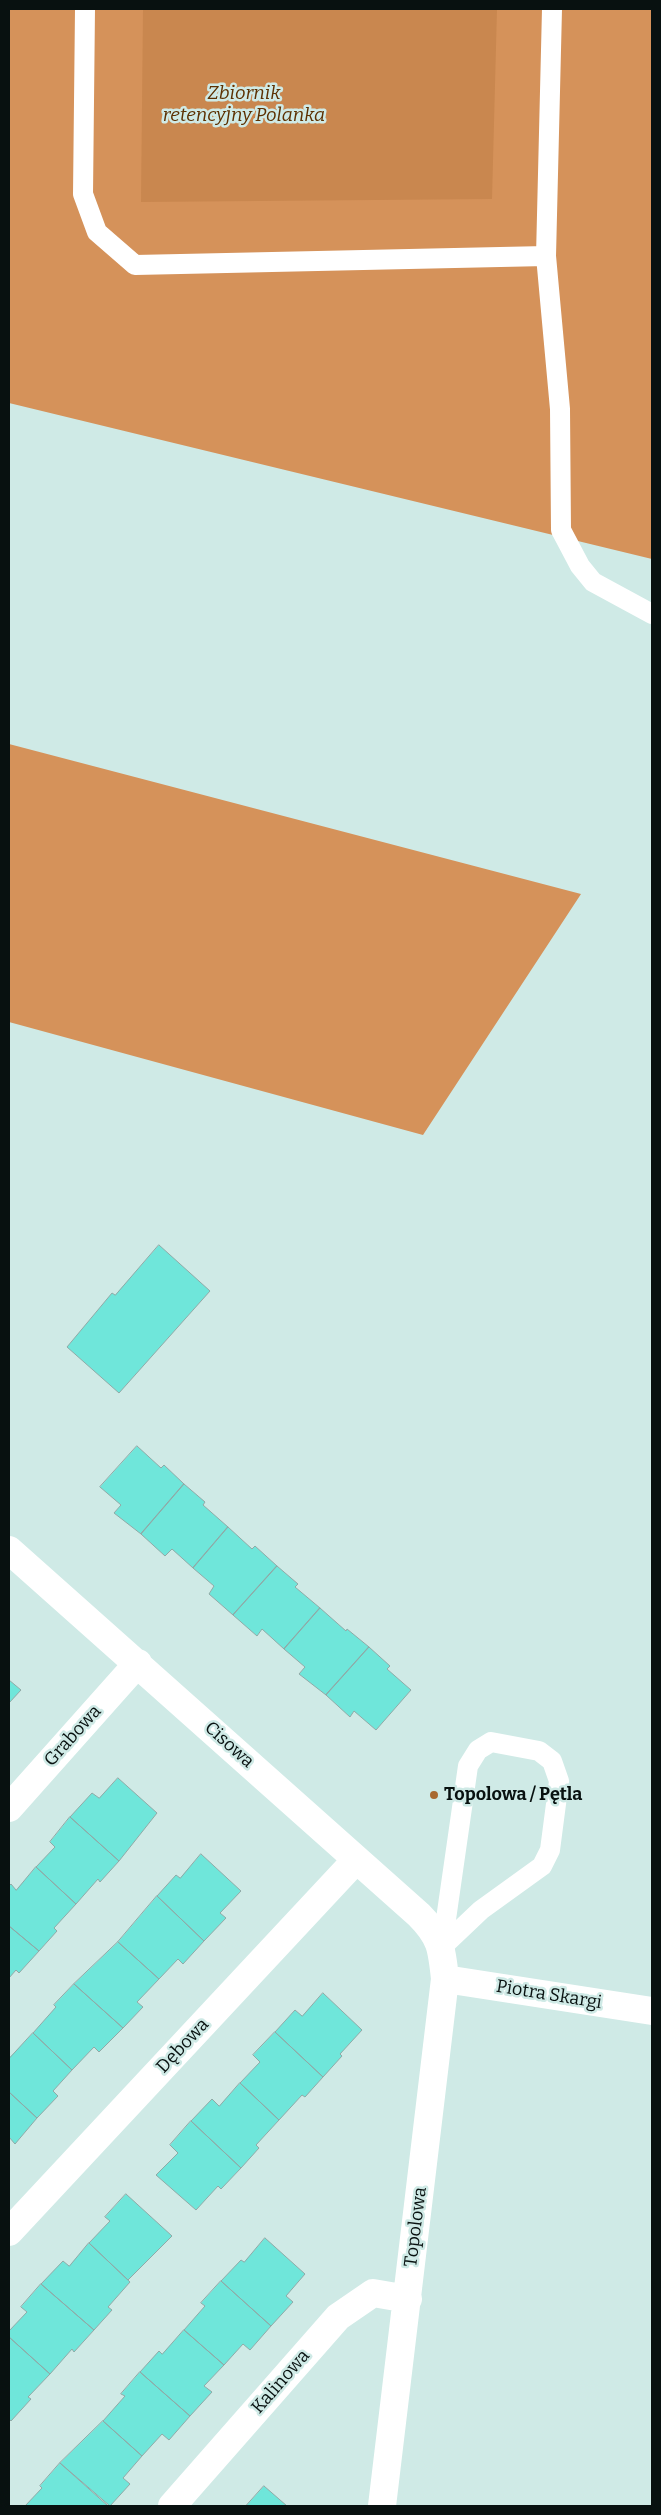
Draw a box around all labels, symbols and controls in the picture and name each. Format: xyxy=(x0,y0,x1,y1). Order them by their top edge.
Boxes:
water label: Zbiornik retencyjny Polanka xyxy=(163,83,325,127)
street label: Grabowa xyxy=(40,1701,106,1771)
street label: Cisowa xyxy=(200,1717,258,1773)
place label: Topolowa / Pętla xyxy=(444,1784,582,1806)
marker: Topolowa / Pętla xyxy=(428,1789,440,1801)
street label: Piotra Skargi xyxy=(495,1976,603,2014)
street label: Dębowa xyxy=(152,2014,214,2078)
street label: Topolowa xyxy=(400,2186,432,2268)
street label: Kalinowa xyxy=(247,2346,315,2418)

